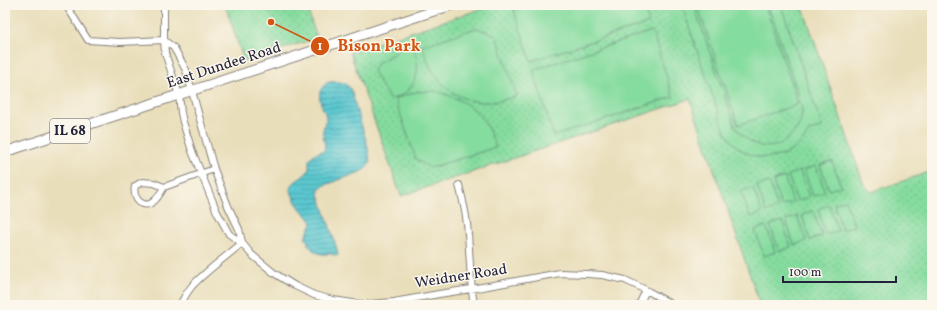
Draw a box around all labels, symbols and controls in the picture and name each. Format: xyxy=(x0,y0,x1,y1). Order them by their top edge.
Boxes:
callout: Bison Park xyxy=(310,32,429,60)
text: Bison Park xyxy=(338,36,421,58)
street label: East Dundee Road xyxy=(164,38,284,94)
text: 1 xyxy=(318,39,323,55)
road number: IL 68 xyxy=(50,119,90,143)
scale bar xyxy=(783,258,896,284)
street label: Weidner Road xyxy=(413,259,509,295)
text: 100 m xyxy=(789,265,822,281)

